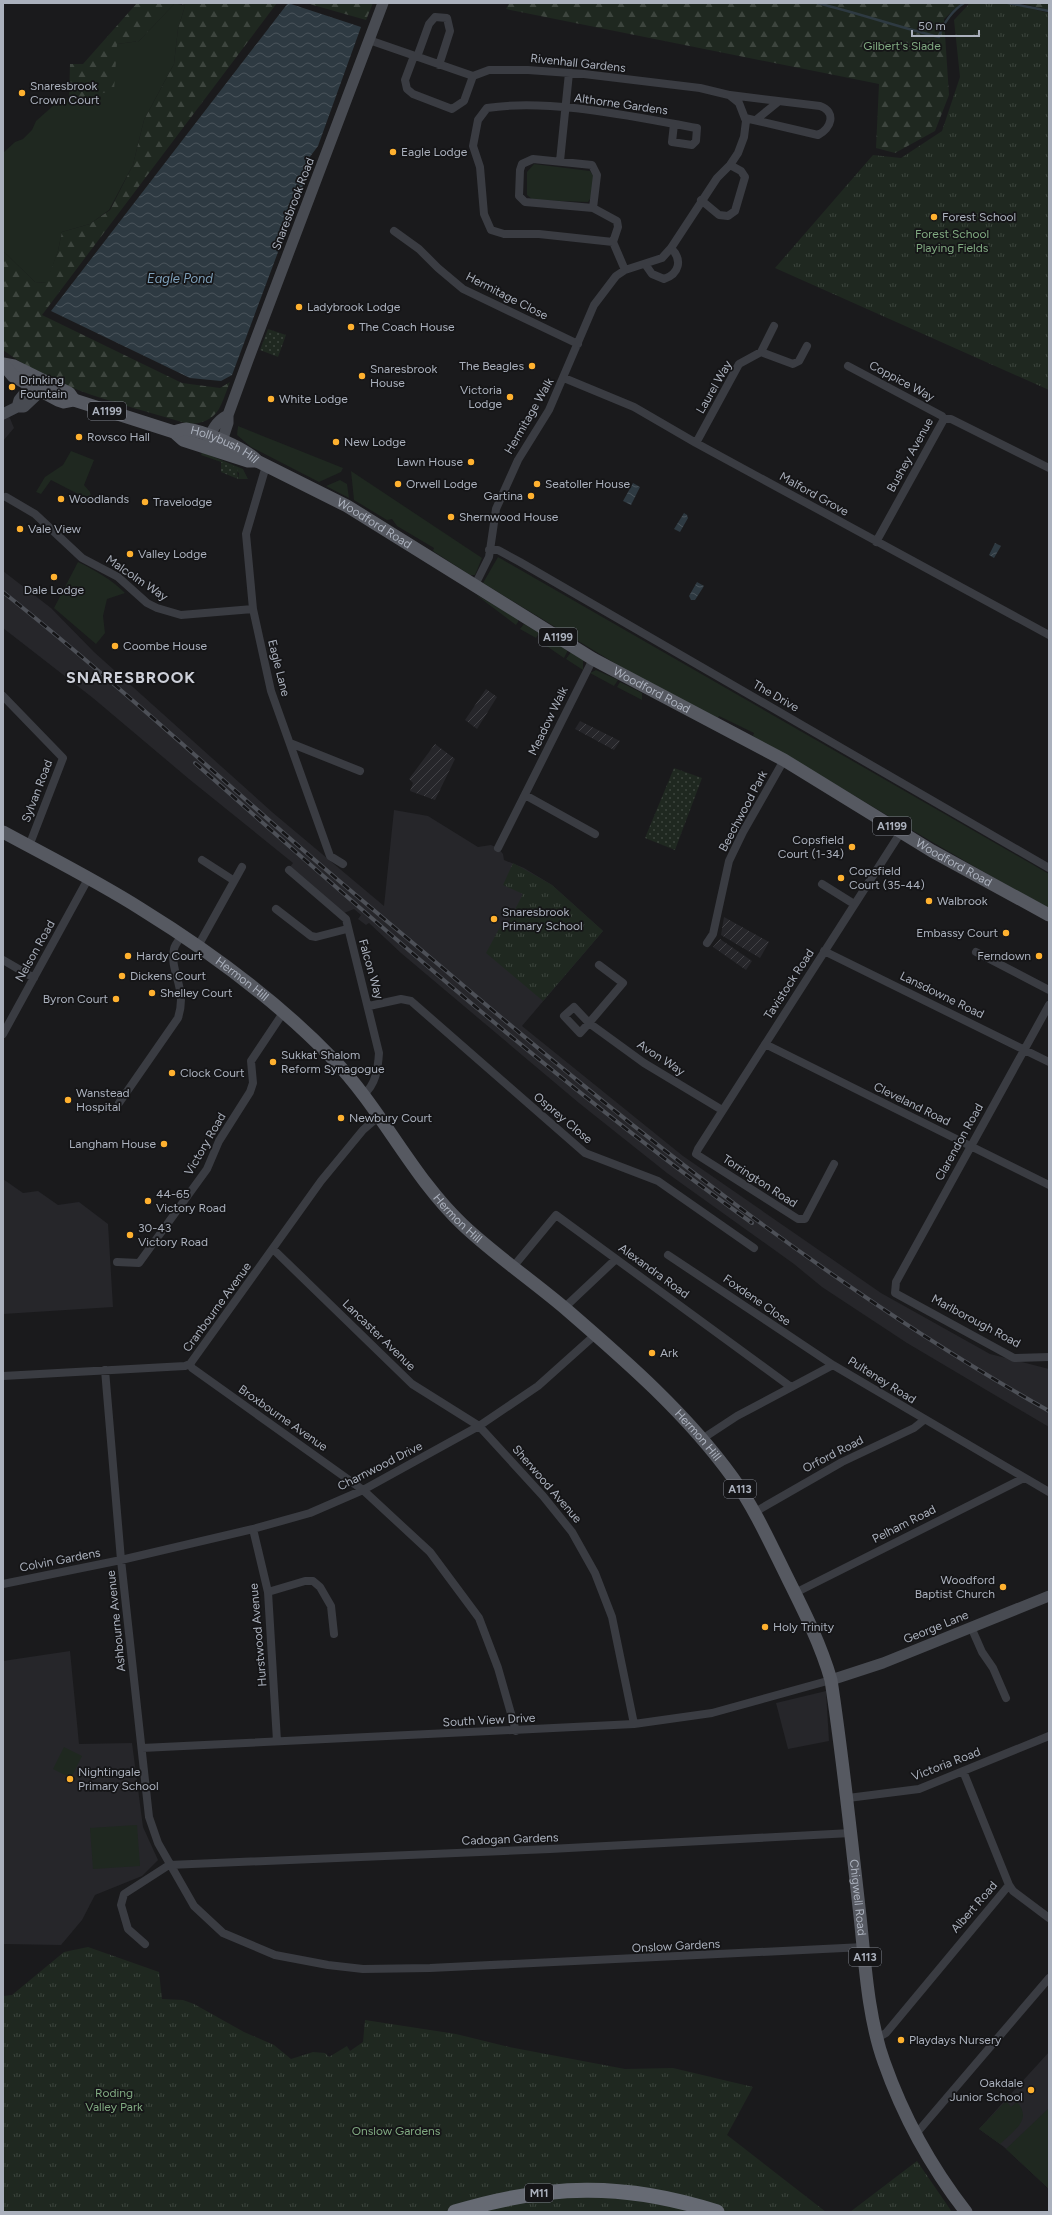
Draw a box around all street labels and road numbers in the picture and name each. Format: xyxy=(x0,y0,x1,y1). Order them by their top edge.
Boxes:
street label: Rivenhall Gardens xyxy=(530,51,627,75)
street label: Althorne Gardens xyxy=(573,90,669,118)
street label: Snaresbrook Road xyxy=(269,156,317,252)
street label: Hermitage Close xyxy=(464,269,551,323)
street label: Laurel Way xyxy=(693,358,735,416)
street label: Coppice Way xyxy=(867,358,938,404)
street label: Hermitage Walk xyxy=(502,375,557,456)
road number: A1199 xyxy=(88,402,126,420)
street label: Bushey Avenue xyxy=(884,415,936,495)
street label: Hollybush Hill xyxy=(189,423,262,466)
street label: Malford Grove xyxy=(777,469,851,519)
street label: Woodford Road xyxy=(335,495,414,551)
street label: Malcolm Way xyxy=(103,552,171,604)
road number: A1199 xyxy=(539,628,577,646)
street label: Eagle Lane xyxy=(265,638,293,698)
street label: Woodford Road xyxy=(611,664,693,716)
street label: The Drive xyxy=(751,677,802,715)
street label: Meadow Walk xyxy=(525,684,571,758)
street label: Sylvan Road xyxy=(19,758,55,824)
street label: Beechwood Park xyxy=(716,768,770,854)
road number: A1199 xyxy=(873,817,911,835)
street label: Woodford Road xyxy=(913,836,994,889)
street label: Nelson Road xyxy=(12,918,58,984)
street label: Falcon Way xyxy=(356,937,386,1001)
street label: Tavistock Road xyxy=(761,946,817,1022)
street label: Hermon Hill xyxy=(213,954,272,1004)
street label: Lansdowne Road xyxy=(898,969,986,1021)
street label: Avon Way xyxy=(635,1037,688,1079)
street label: Cleveland Road xyxy=(871,1079,953,1129)
street label: Osprey Close xyxy=(531,1089,595,1147)
street label: Clarendon Road xyxy=(932,1101,986,1183)
street label: Victory Road xyxy=(181,1110,229,1178)
street label: Torrington Road xyxy=(720,1152,800,1210)
street label: Hermon Hill xyxy=(430,1191,485,1246)
street label: Alexandra Road xyxy=(616,1241,692,1301)
street label: Cranbourne Avenue xyxy=(180,1259,254,1354)
street label: Foxdene Close xyxy=(721,1272,794,1329)
street label: Marlborough Road xyxy=(929,1292,1023,1350)
street label: Lancaster Avenue xyxy=(340,1297,419,1374)
street label: Pulteney Road xyxy=(846,1354,918,1406)
street label: Broxbourne Avenue xyxy=(236,1382,331,1454)
street label: Hermon Hill xyxy=(672,1406,724,1463)
street label: Orford Road xyxy=(800,1433,866,1475)
street label: Charnwood Drive xyxy=(335,1438,425,1493)
street label: Sherwood Avenue xyxy=(509,1442,585,1526)
road number: A113 xyxy=(724,1480,756,1498)
street label: Pelham Road xyxy=(870,1502,938,1546)
street label: Colvin Gardens xyxy=(18,1545,102,1575)
street label: Ashbourne Avenue xyxy=(104,1569,128,1672)
street label: Hurstwood Avenue xyxy=(246,1582,269,1687)
street label: George Lane xyxy=(901,1607,971,1646)
street label: South View Drive xyxy=(442,1711,536,1729)
street label: Victoria Road xyxy=(910,1744,982,1784)
street label: Cadogan Gardens xyxy=(461,1830,559,1848)
street label: Chigwell Road xyxy=(847,1859,869,1936)
street label: Albert Road xyxy=(948,1878,1000,1936)
street label: Onslow Gardens xyxy=(631,1937,721,1955)
road number: A113 xyxy=(849,1948,881,1966)
road number: M11 xyxy=(525,2184,553,2202)

